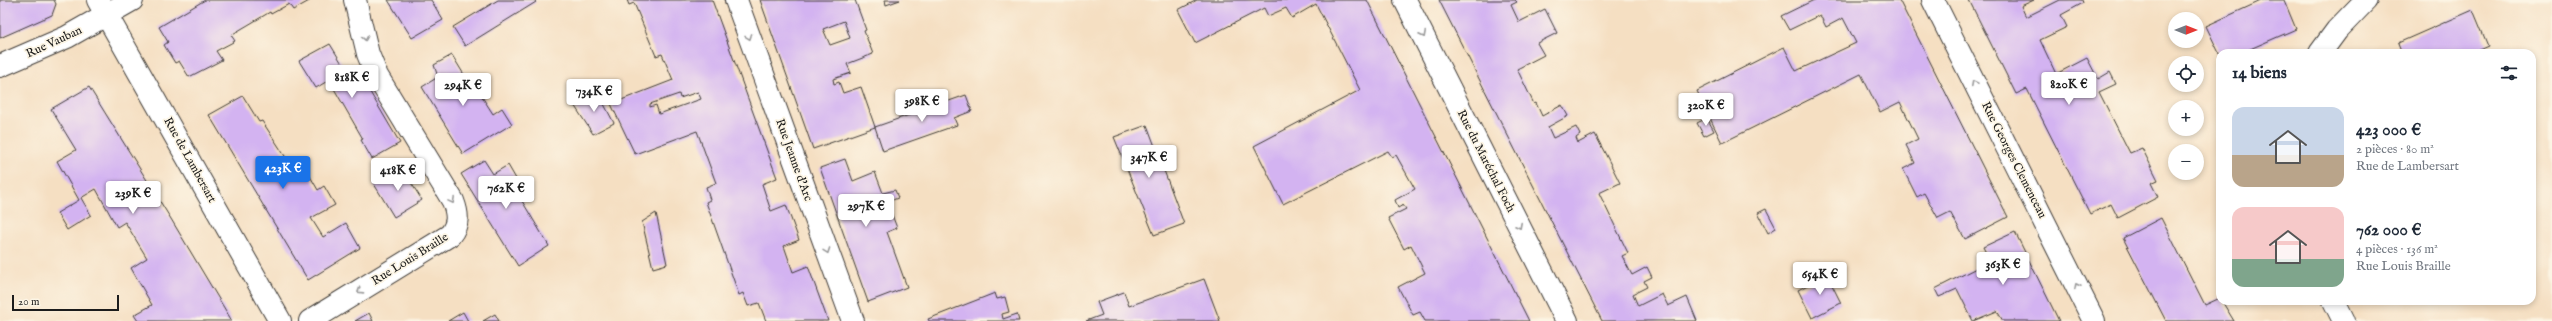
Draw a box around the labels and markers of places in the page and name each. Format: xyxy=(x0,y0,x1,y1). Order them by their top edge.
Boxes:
pin: 818K € xyxy=(319,65,385,99)
pin: 820K € xyxy=(2036,72,2102,106)
pin: 294K € xyxy=(430,73,496,107)
pin: 734K € xyxy=(561,79,627,113)
pin: 398K € xyxy=(889,89,955,123)
pin: 320K € xyxy=(1673,93,1739,127)
pin: 347K € xyxy=(1116,145,1182,179)
pin: 423K € xyxy=(250,156,316,190)
pin: 418K € xyxy=(365,158,431,192)
pin: 762K € xyxy=(473,176,539,210)
pin: 239K € xyxy=(100,181,166,215)
pin: 297K € xyxy=(833,194,899,228)
pin: 363K € xyxy=(1970,252,2036,286)
pin: 654K € xyxy=(1787,262,1853,296)

